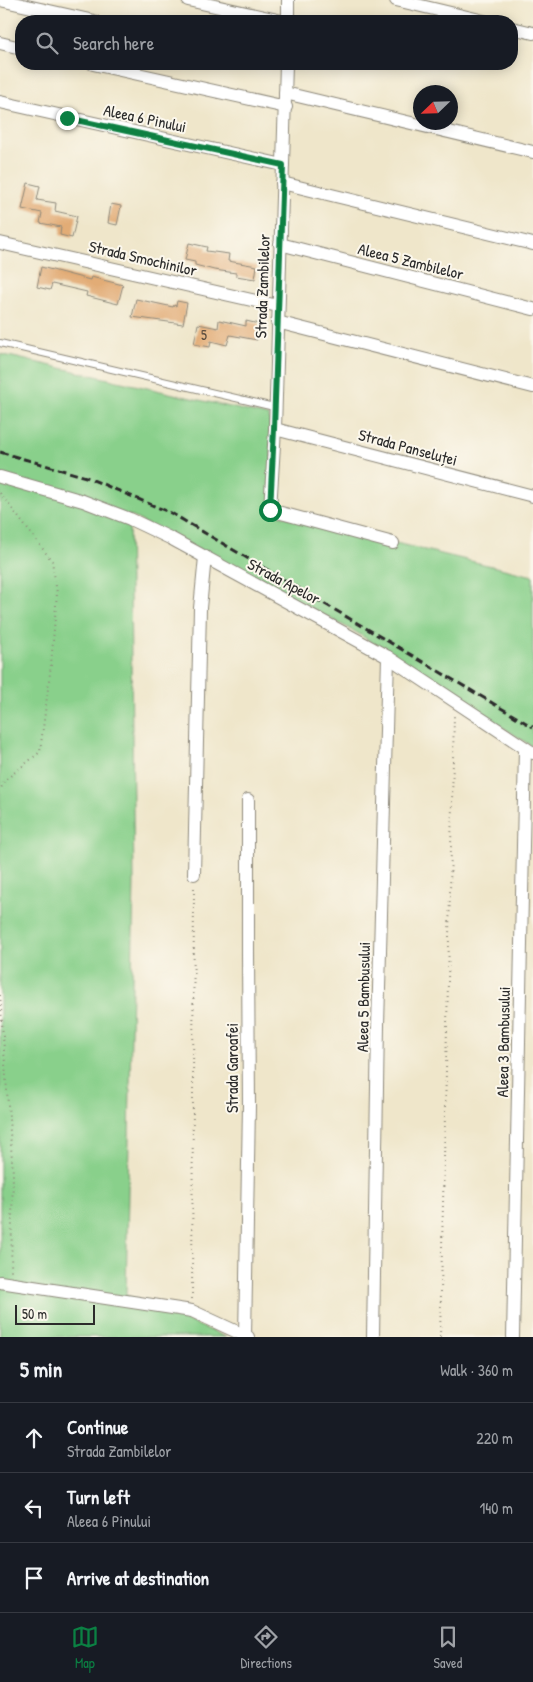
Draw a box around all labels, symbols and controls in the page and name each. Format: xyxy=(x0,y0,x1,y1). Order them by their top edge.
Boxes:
search box xyxy=(15,15,518,70)
icon: search xyxy=(33,29,61,57)
text: Search here xyxy=(73,30,154,56)
north arrow xyxy=(413,85,458,130)
street label: Aleea 6 Pinului xyxy=(102,99,188,137)
route end xyxy=(56,107,79,130)
street label: Strada Zambilelor xyxy=(249,233,275,339)
street label: Strada Smochinilor xyxy=(87,235,199,281)
street label: Aleea 5 Zambilelor xyxy=(356,237,466,285)
house number: 5 xyxy=(201,325,207,344)
street label: Strada Panseluței xyxy=(356,423,460,471)
route start xyxy=(259,499,282,522)
street label: Strada Apelor xyxy=(244,553,324,609)
street label: Aleea 5 Bambusului xyxy=(351,942,375,1052)
street label: Aleea 3 Bambusului xyxy=(491,986,515,1098)
street label: Strada Garoafei xyxy=(221,1023,243,1113)
scale bar xyxy=(15,1302,95,1325)
text: 50 m xyxy=(22,1304,47,1323)
text: 5 min xyxy=(20,1355,62,1384)
text: Walk · 360 m xyxy=(440,1359,513,1381)
text: Continue xyxy=(67,1414,128,1440)
icon: ahead xyxy=(20,1424,48,1452)
text: 220 m xyxy=(476,1427,513,1449)
text: Strada Zambilelor xyxy=(67,1440,171,1462)
text: Turn left xyxy=(67,1484,130,1510)
icon: left xyxy=(20,1494,48,1522)
text: 140 m xyxy=(479,1497,513,1519)
text: Aleea 6 Pinului xyxy=(67,1510,151,1532)
icon: arrive xyxy=(20,1564,48,1592)
text: Arrive at destination xyxy=(67,1565,209,1591)
tab: Map xyxy=(71,1623,99,1672)
tab: Directions xyxy=(240,1623,292,1672)
tab: Saved xyxy=(434,1623,462,1672)

